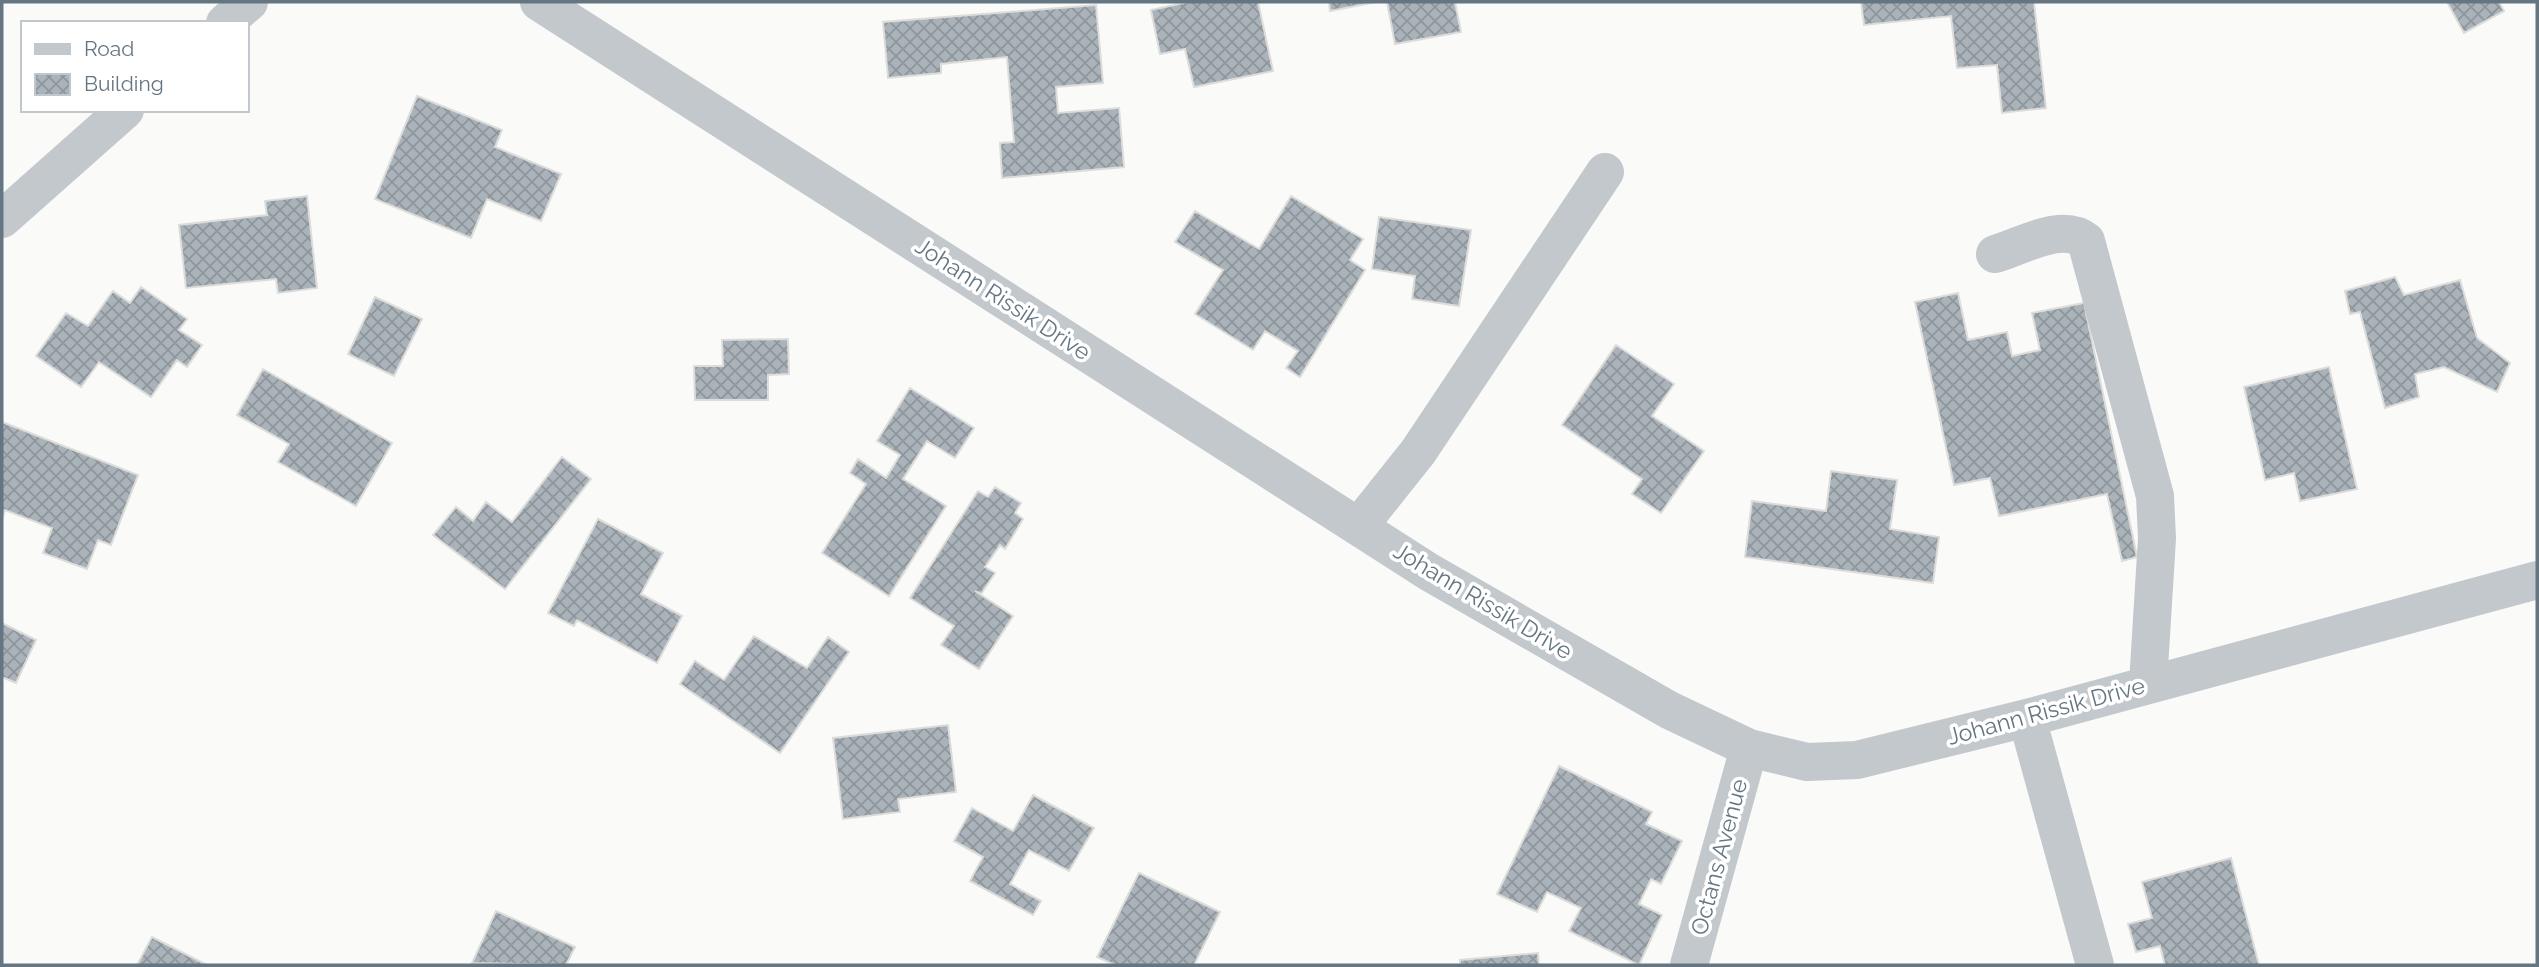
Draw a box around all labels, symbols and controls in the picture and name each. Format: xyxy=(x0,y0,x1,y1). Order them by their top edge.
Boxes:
legend xyxy=(21,21,248,112)
text: Road xyxy=(84,36,134,61)
text: Building xyxy=(84,71,164,96)
street label: Johann Rissik Drive xyxy=(911,232,1096,365)
street label: Johann Rissik Drive xyxy=(1389,537,1577,664)
street label: Johann Rissik Drive xyxy=(1944,671,2148,750)
street label: Octans Avenue xyxy=(1685,776,1752,938)

